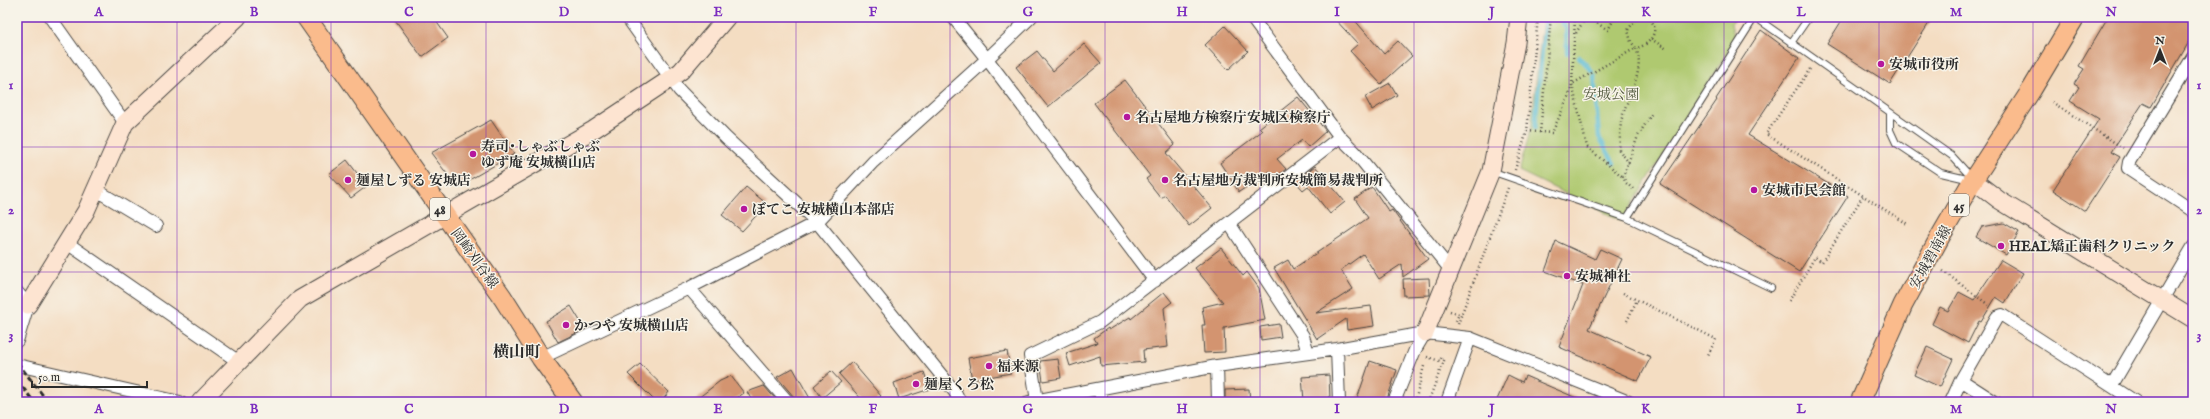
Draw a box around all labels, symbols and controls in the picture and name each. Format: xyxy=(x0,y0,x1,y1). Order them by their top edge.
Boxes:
text: A xyxy=(94,4,105,21)
text: B xyxy=(250,4,259,21)
text: C xyxy=(404,4,414,21)
text: D xyxy=(559,4,570,21)
text: E xyxy=(713,4,723,21)
text: F xyxy=(869,4,878,21)
text: G xyxy=(1023,4,1034,21)
text: H xyxy=(1176,4,1188,21)
text: I xyxy=(1334,4,1340,21)
text: J xyxy=(1487,4,1495,21)
text: K xyxy=(1641,4,1651,21)
text: L xyxy=(1795,4,1806,21)
text: M xyxy=(1950,4,1963,21)
text: N xyxy=(2104,4,2117,21)
north arrow xyxy=(2140,30,2180,70)
text: N xyxy=(2154,34,2165,48)
place label: 安城市役所 xyxy=(1889,56,1959,74)
marker: 安城市役所 xyxy=(1876,59,1886,69)
text: 1 xyxy=(9,77,14,94)
text: 1 xyxy=(2197,77,2202,94)
park label: 安城公園 xyxy=(1583,86,1639,104)
place label: 名古屋地方検察庁安城区検察庁 xyxy=(1135,109,1331,127)
marker: 名古屋地方検察庁安城区検察庁 xyxy=(1122,112,1132,122)
place label: 寿司･しゃぶしゃぶ ゆず庵 安城横山店 xyxy=(481,138,600,172)
marker: 寿司･しゃぶしゃぶ ゆず庵 安城横山店 xyxy=(468,149,478,159)
place label: 麺屋しずる 安城店 xyxy=(356,172,471,190)
place label: 名古屋地方裁判所安城簡易裁判所 xyxy=(1173,172,1383,190)
marker: 麺屋しずる 安城店 xyxy=(343,175,353,185)
marker: 名古屋地方裁判所安城簡易裁判所 xyxy=(1160,175,1170,185)
place label: 安城市民会館 xyxy=(1762,182,1846,200)
marker: 安城市民会館 xyxy=(1749,185,1759,195)
road number: 45 xyxy=(1949,194,1969,216)
road number: 48 xyxy=(430,198,450,220)
place label: ぼてこ 安城横山本部店 xyxy=(752,201,895,219)
text: 2 xyxy=(8,202,14,219)
text: 2 xyxy=(2196,202,2202,219)
marker: ぼてこ 安城横山本部店 xyxy=(739,204,749,214)
street label: 安城碧南線 xyxy=(1906,223,1956,292)
street label: 岡崎刈谷線 xyxy=(446,225,502,292)
place label: HEAL矯正歯科クリニック xyxy=(2009,238,2175,256)
marker: HEAL矯正歯科クリニック xyxy=(1996,241,2006,251)
place label: 安城神社 xyxy=(1575,268,1631,286)
marker: 安城神社 xyxy=(1562,271,1572,281)
place label: かつや 安城横山店 xyxy=(574,317,689,335)
marker: かつや 安城横山店 xyxy=(561,320,571,330)
text: 3 xyxy=(9,327,14,344)
text: 3 xyxy=(2197,327,2202,344)
district label: 横山町 xyxy=(493,343,541,363)
place label: 福来源 xyxy=(997,358,1039,376)
marker: 福来源 xyxy=(984,361,994,371)
scale bar xyxy=(32,363,147,389)
text: 50 m xyxy=(38,370,60,385)
place label: 麺屋くろ松 xyxy=(924,376,994,394)
marker: 麺屋くろ松 xyxy=(911,379,921,389)
text: A xyxy=(94,401,105,418)
text: B xyxy=(250,401,259,418)
text: C xyxy=(404,401,414,418)
text: D xyxy=(559,401,570,418)
text: E xyxy=(713,401,723,418)
text: F xyxy=(869,401,878,418)
text: G xyxy=(1023,401,1034,418)
text: H xyxy=(1176,401,1188,418)
text: I xyxy=(1334,401,1340,418)
text: J xyxy=(1487,401,1495,418)
text: K xyxy=(1641,401,1651,418)
text: L xyxy=(1795,401,1806,418)
text: M xyxy=(1950,401,1963,418)
text: N xyxy=(2104,401,2117,418)

